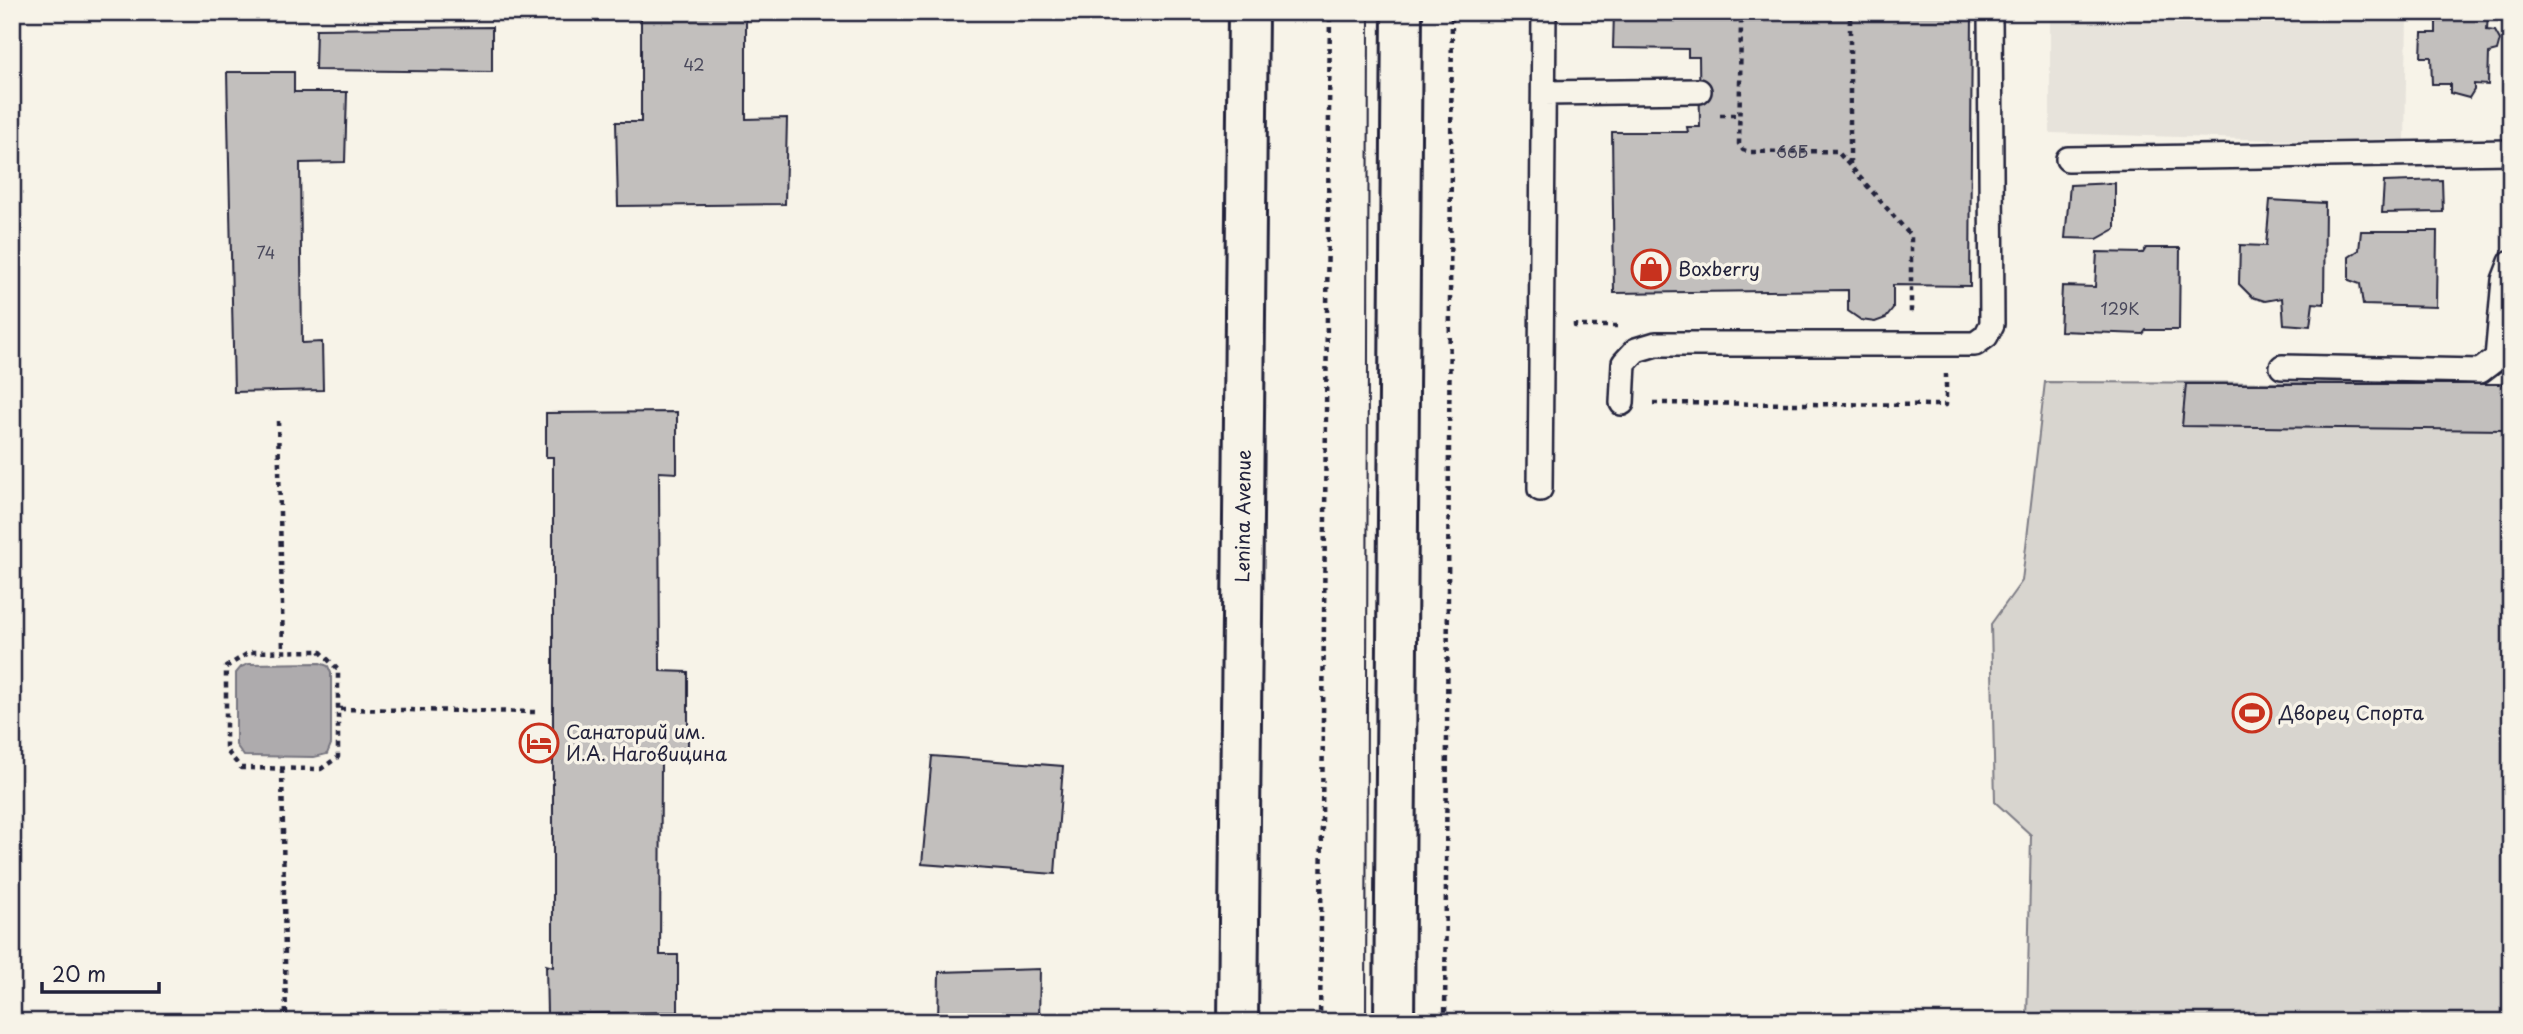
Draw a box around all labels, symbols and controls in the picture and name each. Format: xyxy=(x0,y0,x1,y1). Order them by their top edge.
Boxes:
house number: 42 xyxy=(683,52,705,76)
house number: 66Б xyxy=(1776,139,1808,163)
house number: 74 xyxy=(257,240,275,264)
shop icon: Boxberry xyxy=(1630,248,1672,290)
place label: Boxberry xyxy=(1678,254,1760,282)
house number: 129К xyxy=(2101,296,2139,320)
street label: Lenina Avenue xyxy=(1227,449,1257,583)
sports icon: Дворец Спорта xyxy=(2231,692,2273,734)
place label: Дворец Спорта xyxy=(2278,698,2424,726)
place label: Санаторий им. И.А. Наговицина xyxy=(566,717,727,767)
hotel icon: Санаторий им. И.А. Наговицина xyxy=(518,722,560,764)
scale bar xyxy=(42,950,159,994)
text: 20 m xyxy=(52,957,106,989)

